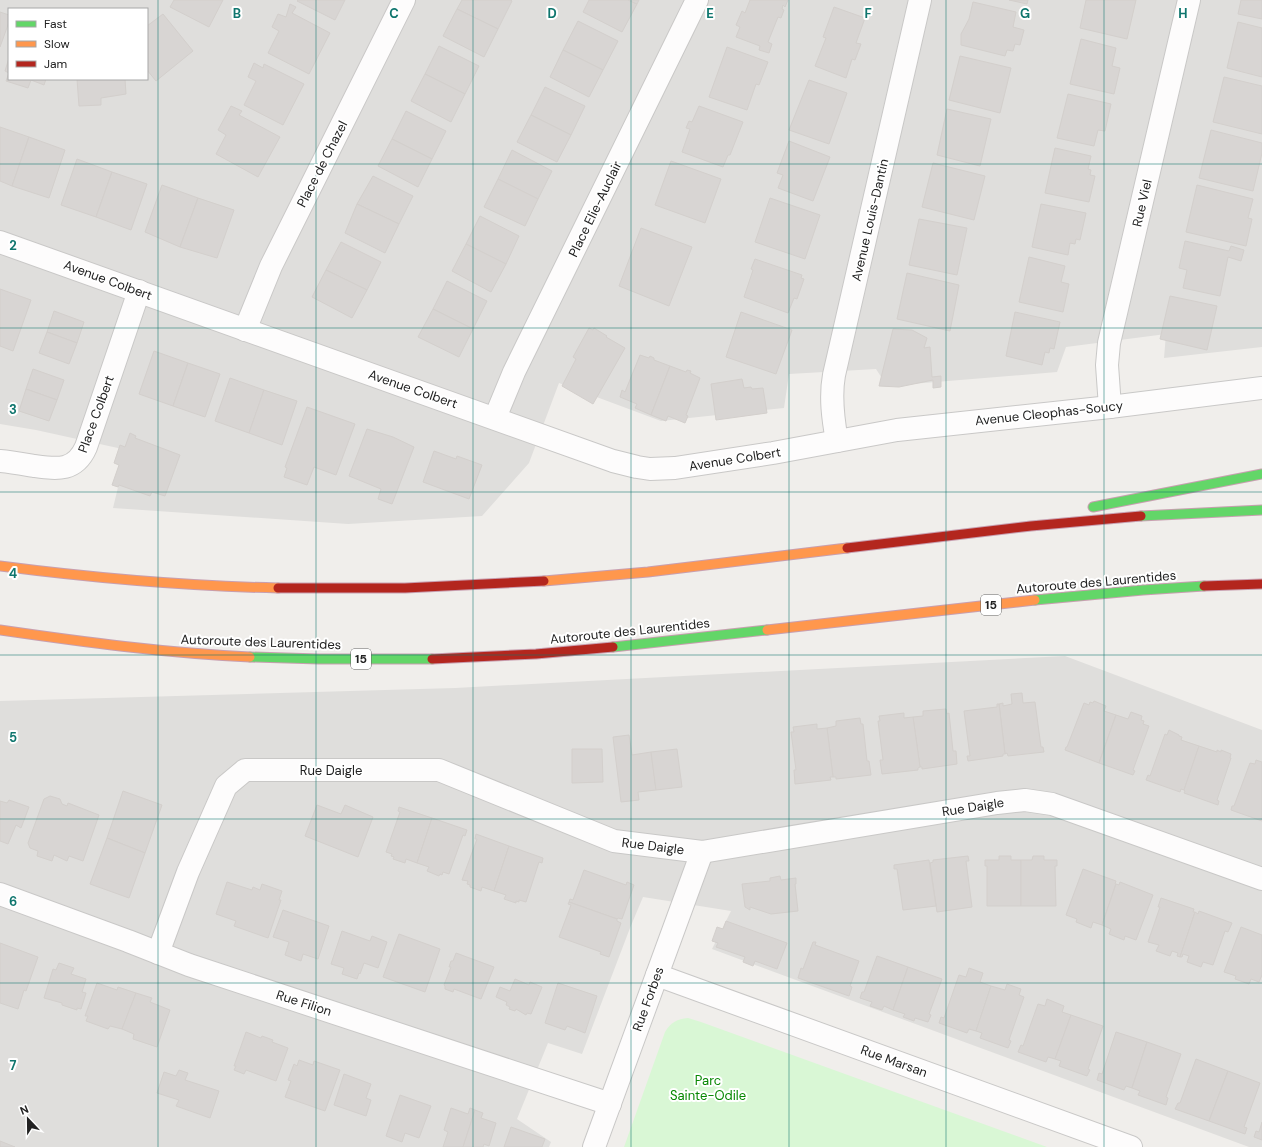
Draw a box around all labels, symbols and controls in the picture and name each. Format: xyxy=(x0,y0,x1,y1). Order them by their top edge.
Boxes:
text: B xyxy=(233,5,241,22)
text: C xyxy=(389,5,399,22)
text: D xyxy=(547,5,557,22)
text: E xyxy=(706,5,714,22)
text: F xyxy=(864,5,872,22)
text: G xyxy=(1020,5,1030,22)
text: H xyxy=(1178,5,1188,22)
legend xyxy=(8,8,148,80)
text: Fast xyxy=(44,16,67,32)
text: Slow xyxy=(44,36,70,52)
text: Jam xyxy=(44,56,67,72)
street label: Place de Chazel xyxy=(293,118,351,210)
street label: Avenue Louis-Dantin xyxy=(848,157,892,283)
street label: Place Elie-Auclair xyxy=(564,158,626,260)
street label: Rue Viel xyxy=(1128,178,1156,228)
text: 2 xyxy=(9,237,17,254)
street label: Avenue Colbert xyxy=(61,256,155,304)
street label: Avenue Colbert xyxy=(366,366,460,412)
street label: Place Colbert xyxy=(74,373,118,455)
street label: Avenue Cleophas-Soucy xyxy=(974,397,1124,429)
text: 3 xyxy=(9,401,17,418)
street label: Avenue Colbert xyxy=(688,443,782,475)
text: 4 xyxy=(9,565,17,582)
street label: Autoroute des Laurentides xyxy=(1015,567,1177,597)
road number: 15 xyxy=(981,595,1001,615)
street label: Autoroute des Laurentides xyxy=(549,614,711,648)
street label: Autoroute des Laurentides xyxy=(180,631,342,653)
road number: 15 xyxy=(351,649,371,669)
text: 5 xyxy=(9,729,17,746)
street label: Rue Daigle xyxy=(300,762,362,779)
street label: Rue Daigle xyxy=(941,794,1005,820)
street label: Rue Daigle xyxy=(621,834,685,858)
text: 6 xyxy=(9,893,17,910)
street label: Rue Forbes xyxy=(629,964,667,1034)
street label: Rue Filion xyxy=(274,986,334,1020)
street label: Rue Marsan xyxy=(858,1041,930,1081)
text: 7 xyxy=(10,1057,17,1074)
park label: Parc Sainte-Odile xyxy=(670,1072,746,1104)
north arrow xyxy=(8,1099,48,1139)
text: N xyxy=(18,1102,31,1118)

